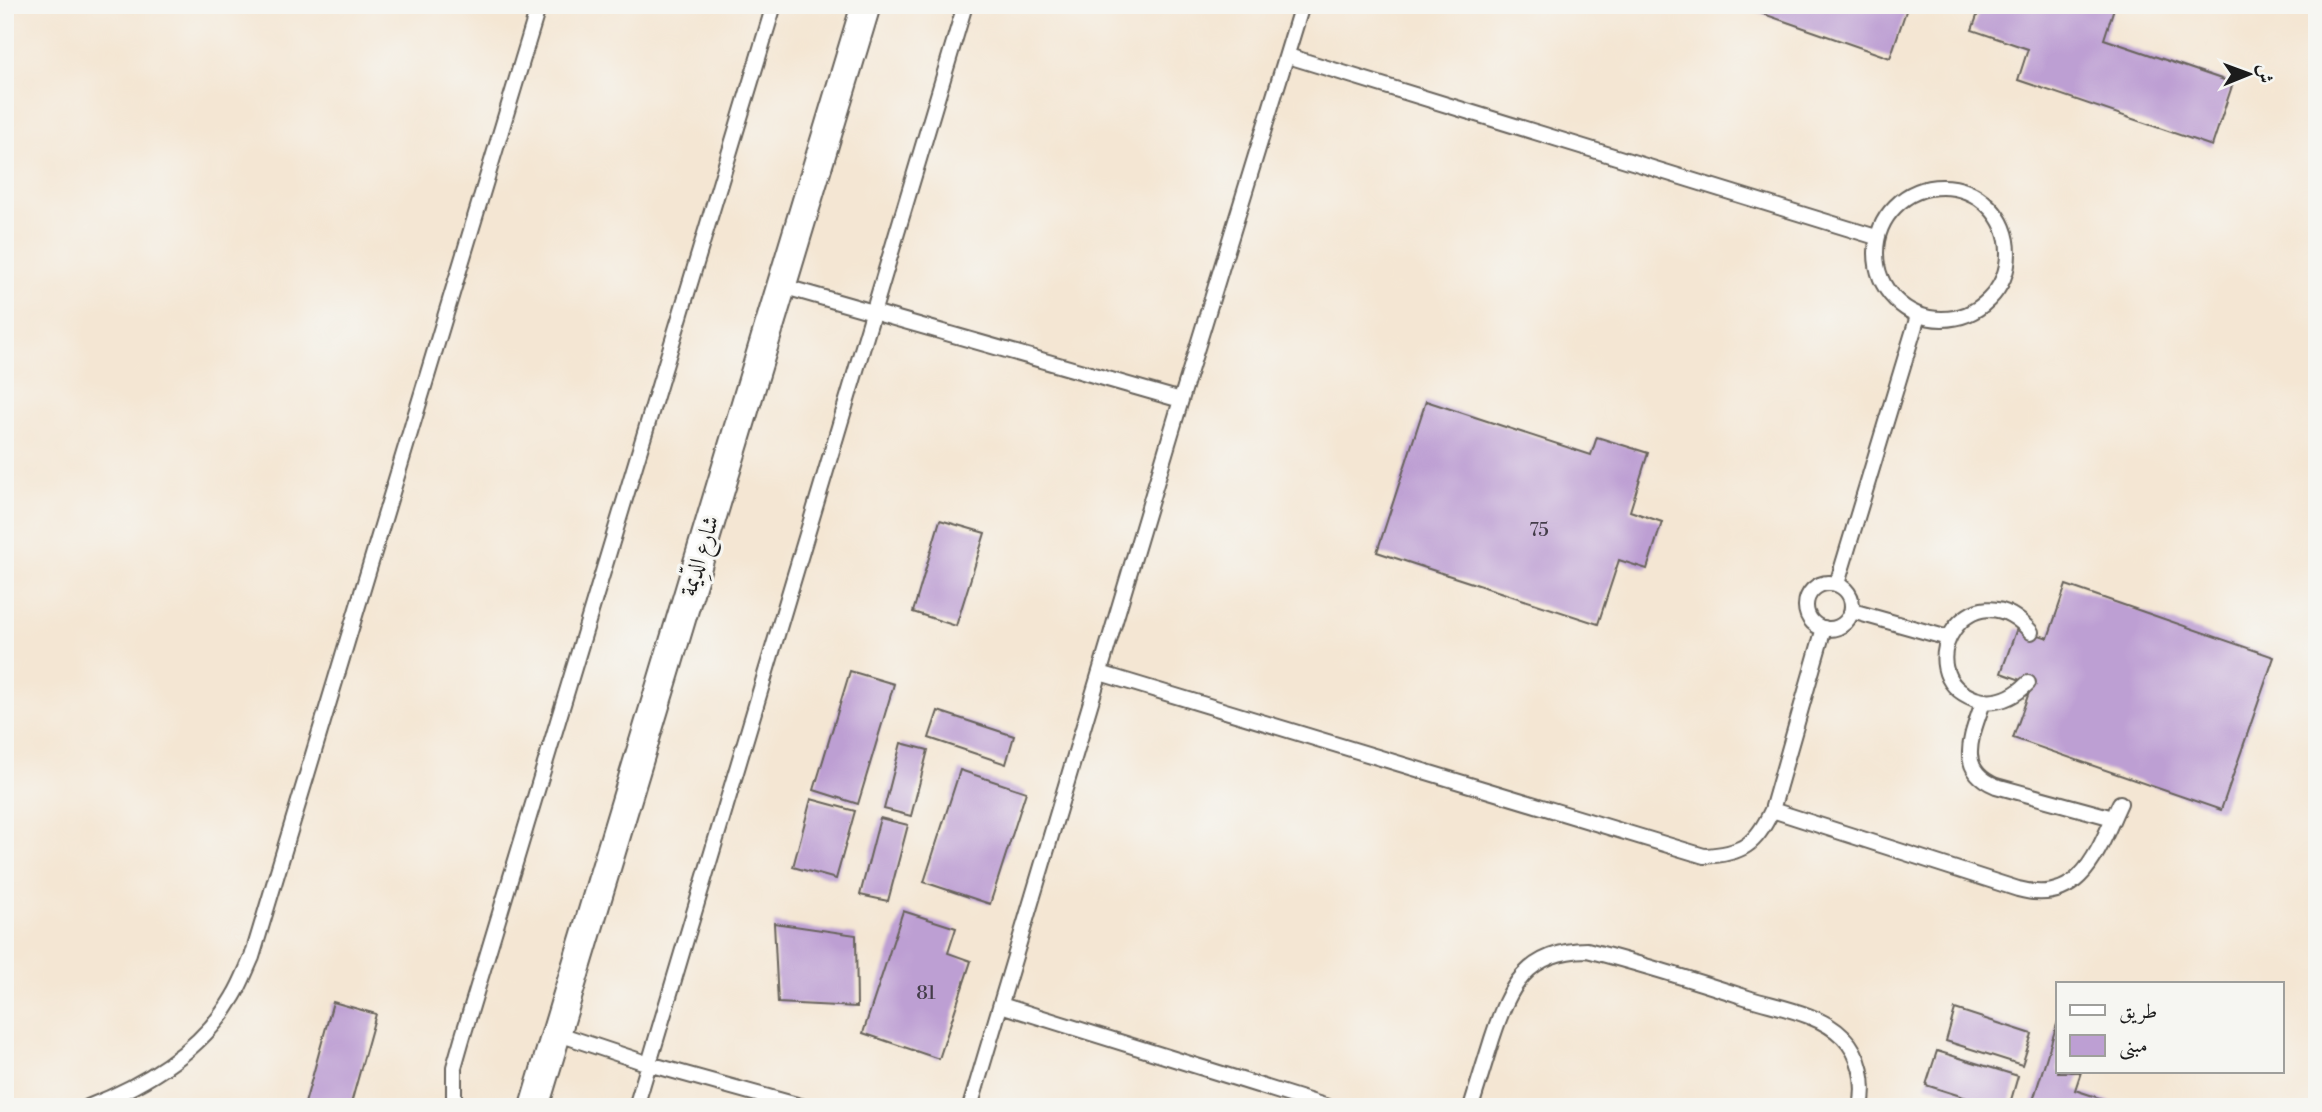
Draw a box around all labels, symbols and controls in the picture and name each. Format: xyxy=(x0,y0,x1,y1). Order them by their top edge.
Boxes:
north arrow xyxy=(2214,38,2284,108)
text: ش xyxy=(2253,64,2277,83)
street label: شارع الدِّيمة xyxy=(673,512,730,601)
house number: 75 xyxy=(1529,518,1549,542)
house number: 81 xyxy=(916,981,936,1005)
legend xyxy=(2056,982,2284,1074)
text: طريق xyxy=(2119,999,2157,1025)
text: مبنى xyxy=(2119,1033,2148,1060)

